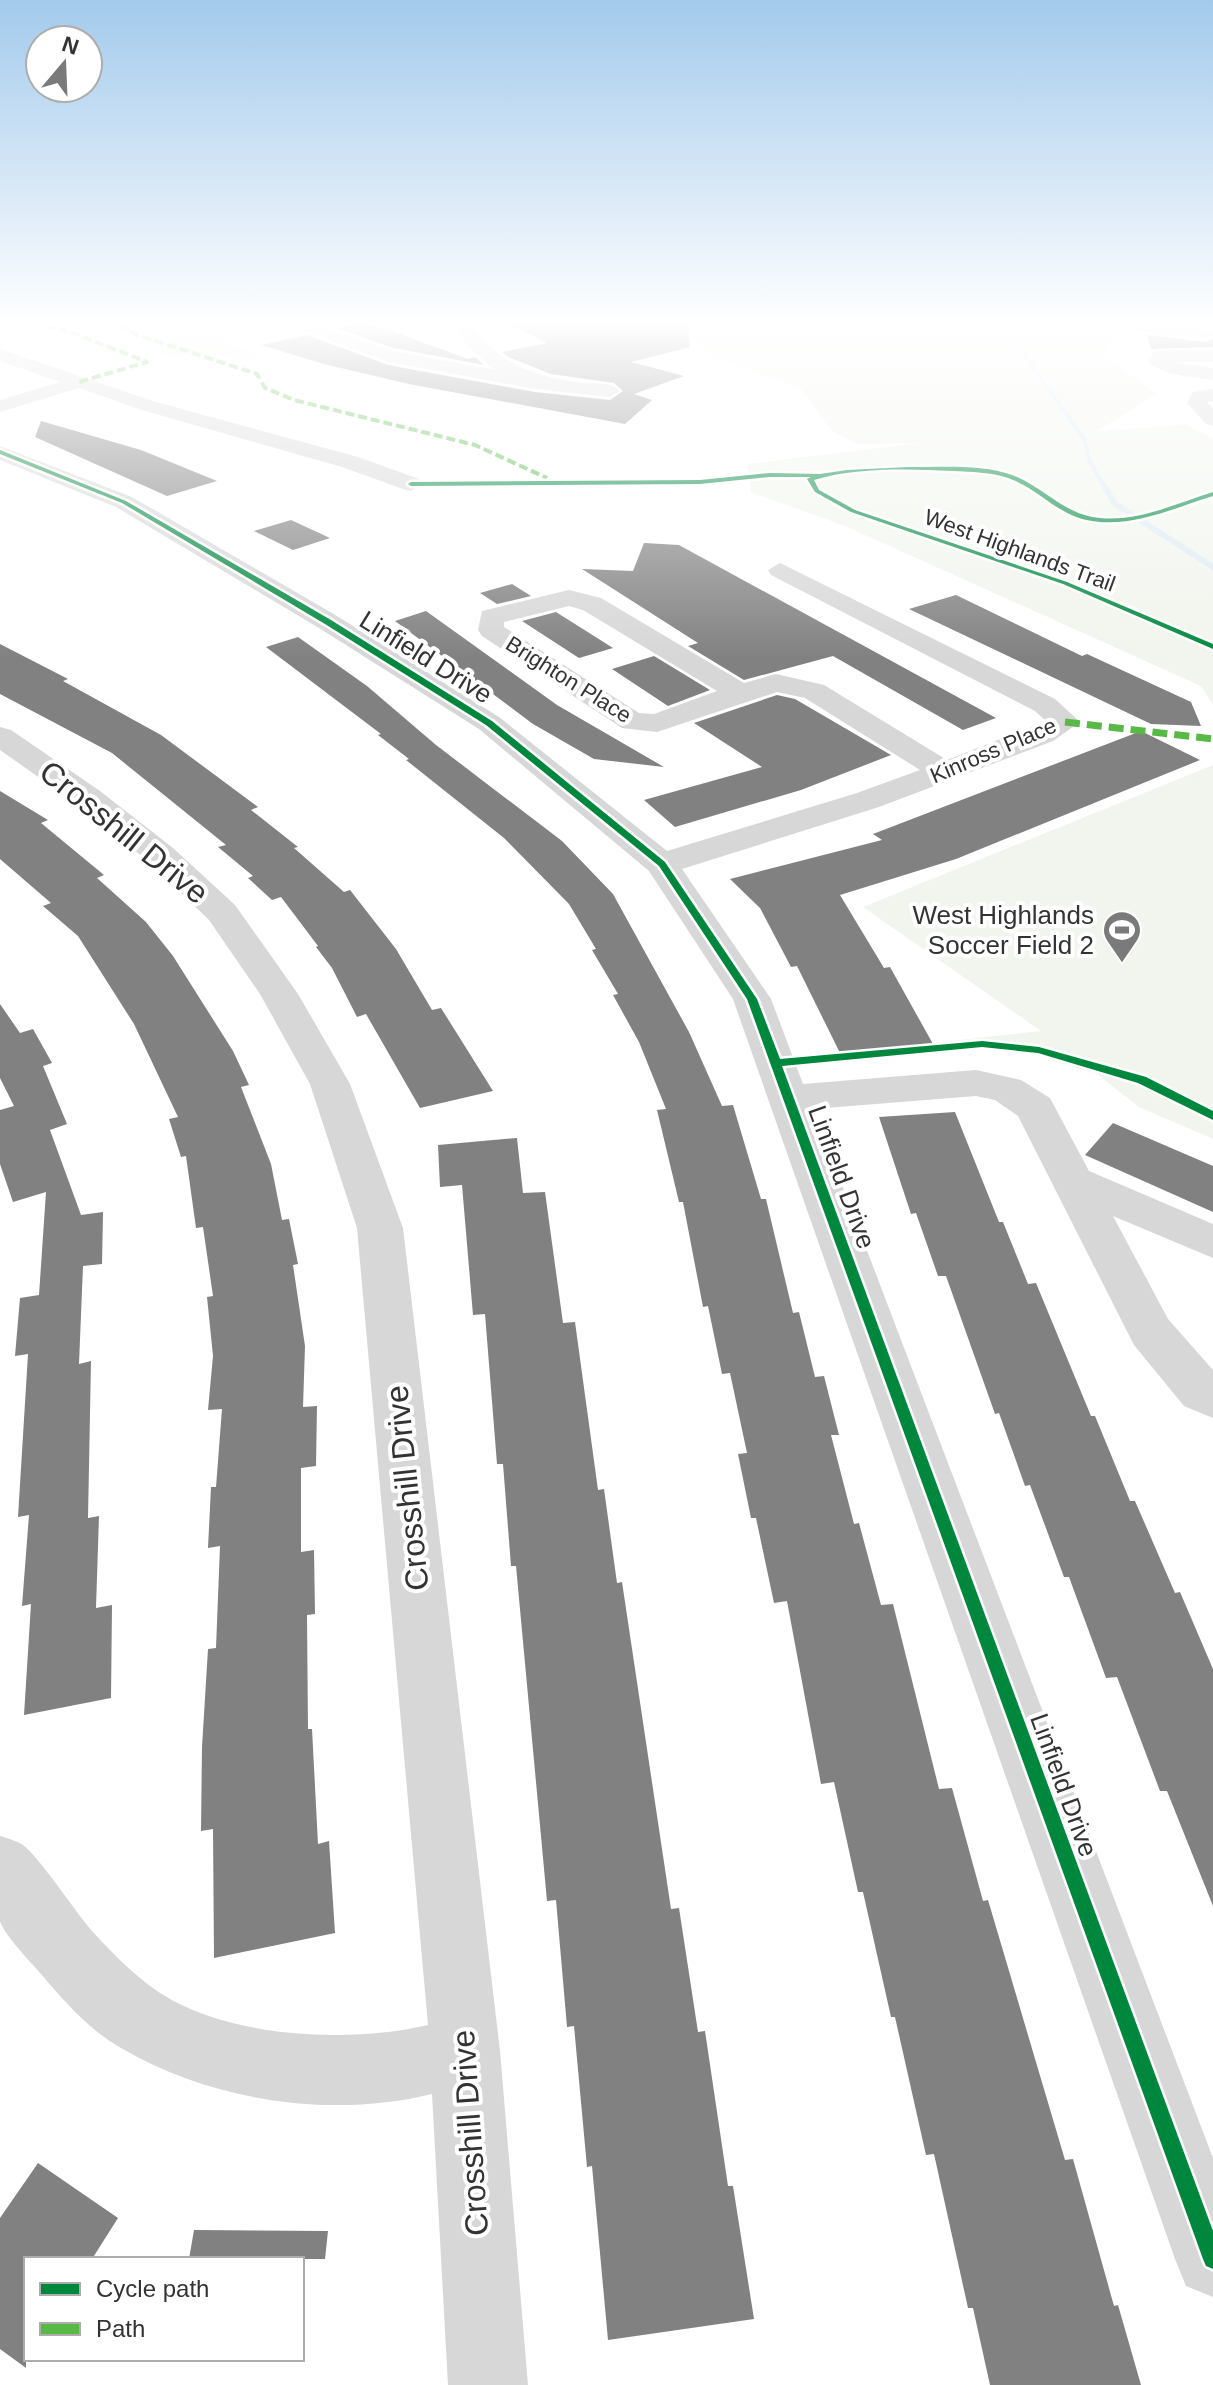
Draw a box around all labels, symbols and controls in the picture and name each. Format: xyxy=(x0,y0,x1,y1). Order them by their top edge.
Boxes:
north arrow xyxy=(24,24,104,104)
text: N xyxy=(59,31,82,60)
street label: West Highlands Trail xyxy=(921,504,1119,597)
street label: Linfield Drive xyxy=(354,604,498,710)
street label: Brighton Place xyxy=(501,631,636,728)
street label: Kinross Place xyxy=(926,713,1060,788)
street label: Crosshill Drive xyxy=(33,753,215,911)
place label: West Highlands Soccer Field 2 xyxy=(912,900,1094,960)
sports icon: West Highlands Soccer Field 2 xyxy=(1101,909,1143,964)
street label: Linfield Drive xyxy=(802,1101,882,1253)
street label: Crosshill Drive xyxy=(378,1384,436,1592)
street label: Linfield Drive xyxy=(1024,1709,1104,1861)
street label: Crosshill Drive xyxy=(445,2029,495,2237)
legend xyxy=(24,2257,304,2361)
text: Cycle path xyxy=(96,2275,209,2302)
text: Path xyxy=(96,2315,145,2342)

